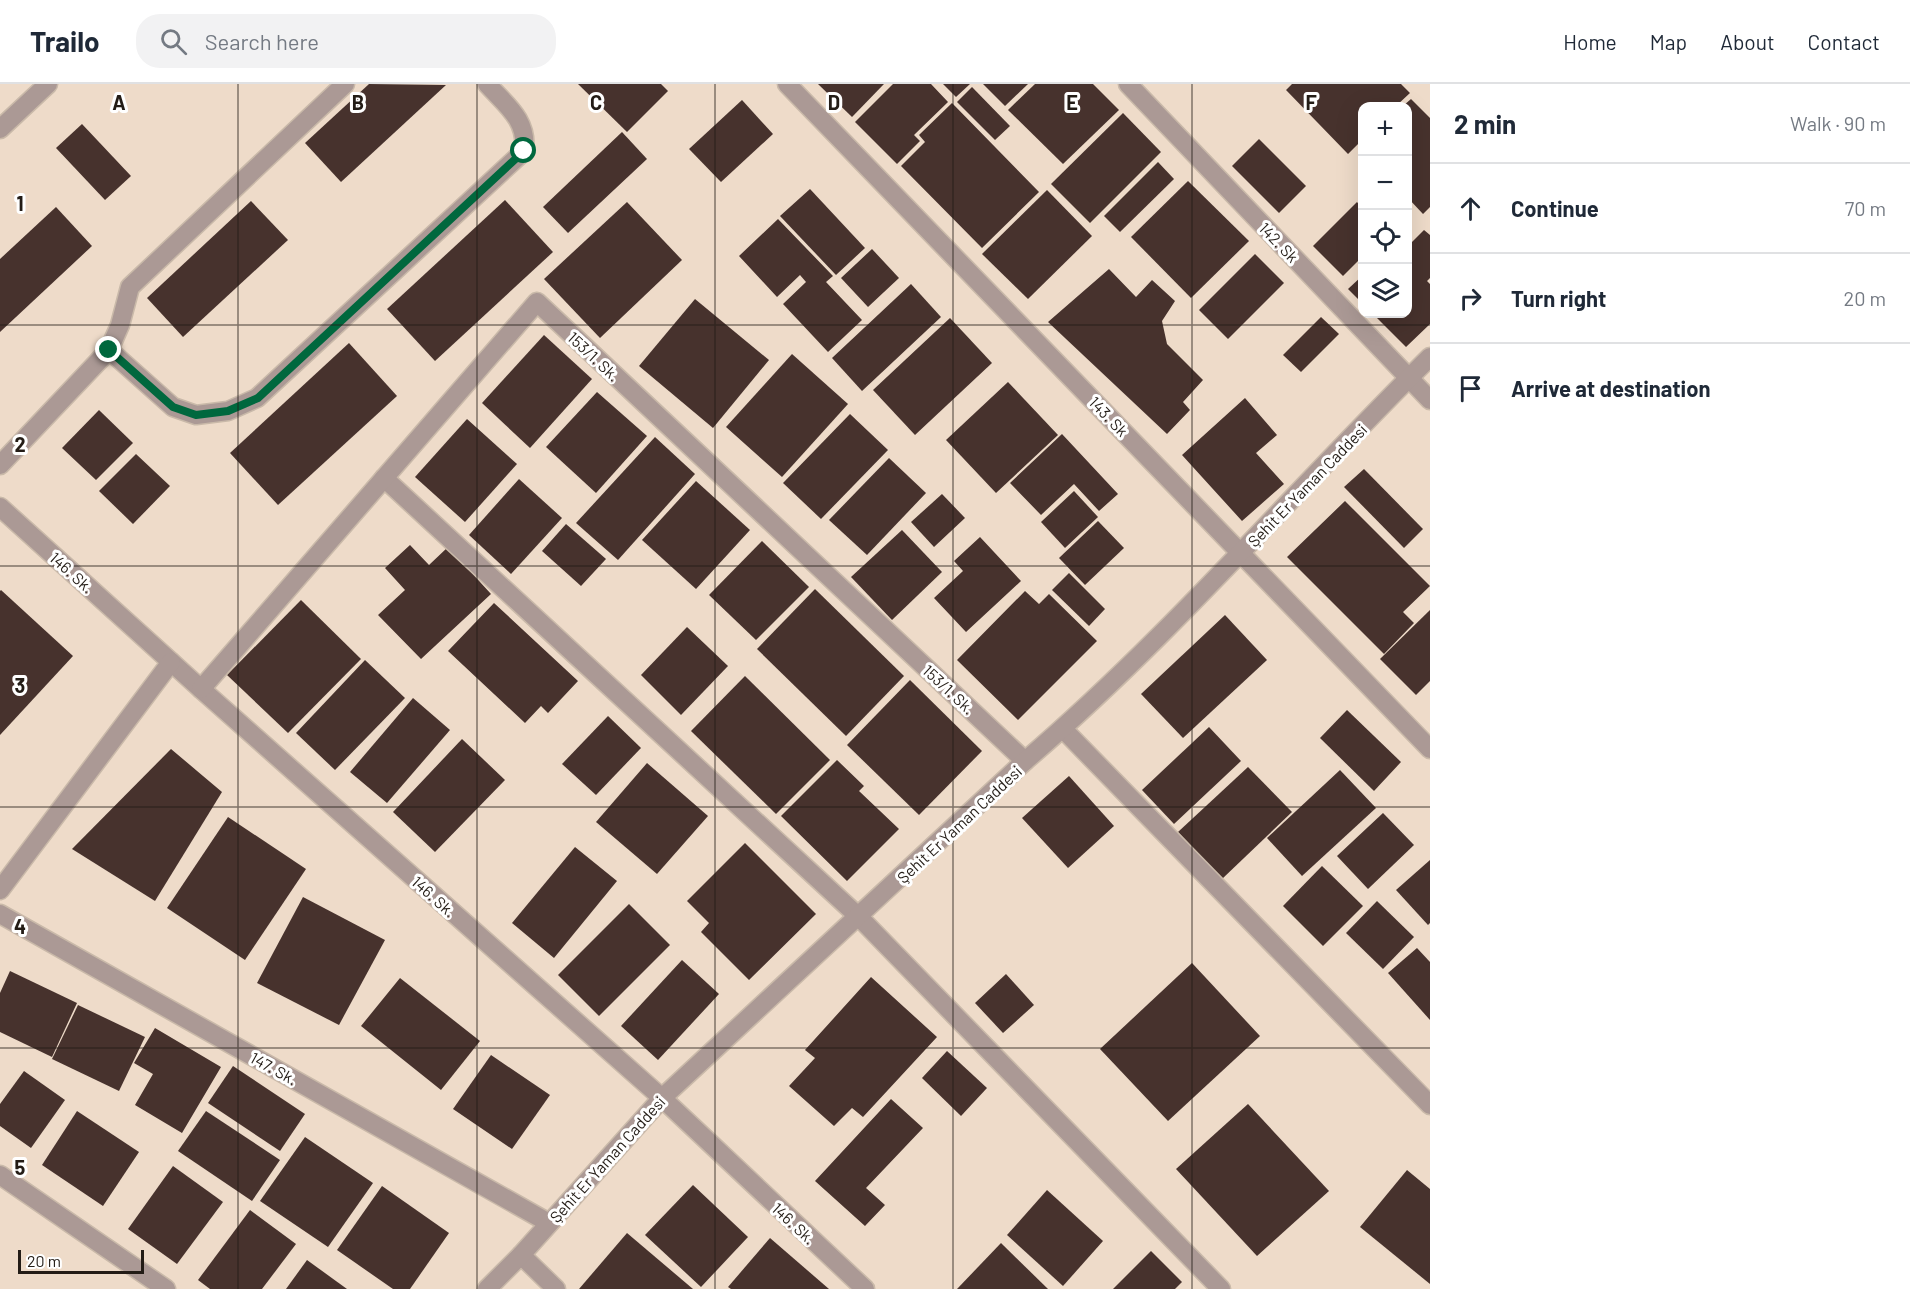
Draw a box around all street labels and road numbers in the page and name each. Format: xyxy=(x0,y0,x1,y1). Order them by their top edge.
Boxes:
street label: 142. Sk xyxy=(1255,218,1303,266)
street label: 153/1. Sk. xyxy=(564,327,624,385)
street label: 143. Sk xyxy=(1086,392,1132,440)
street label: Şehit Er Yaman Caddesi xyxy=(1243,420,1371,550)
street label: 146. Sk. xyxy=(46,548,98,596)
street label: 153/1. Sk. xyxy=(919,660,979,718)
street label: Şehit Er Yaman Caddesi xyxy=(893,761,1025,887)
street label: 146. Sk. xyxy=(408,872,460,920)
street label: 147. Sk. xyxy=(247,1048,301,1088)
street label: Şehit Er Yaman Caddesi xyxy=(545,1092,669,1226)
street label: 146. Sk. xyxy=(768,1198,820,1248)

